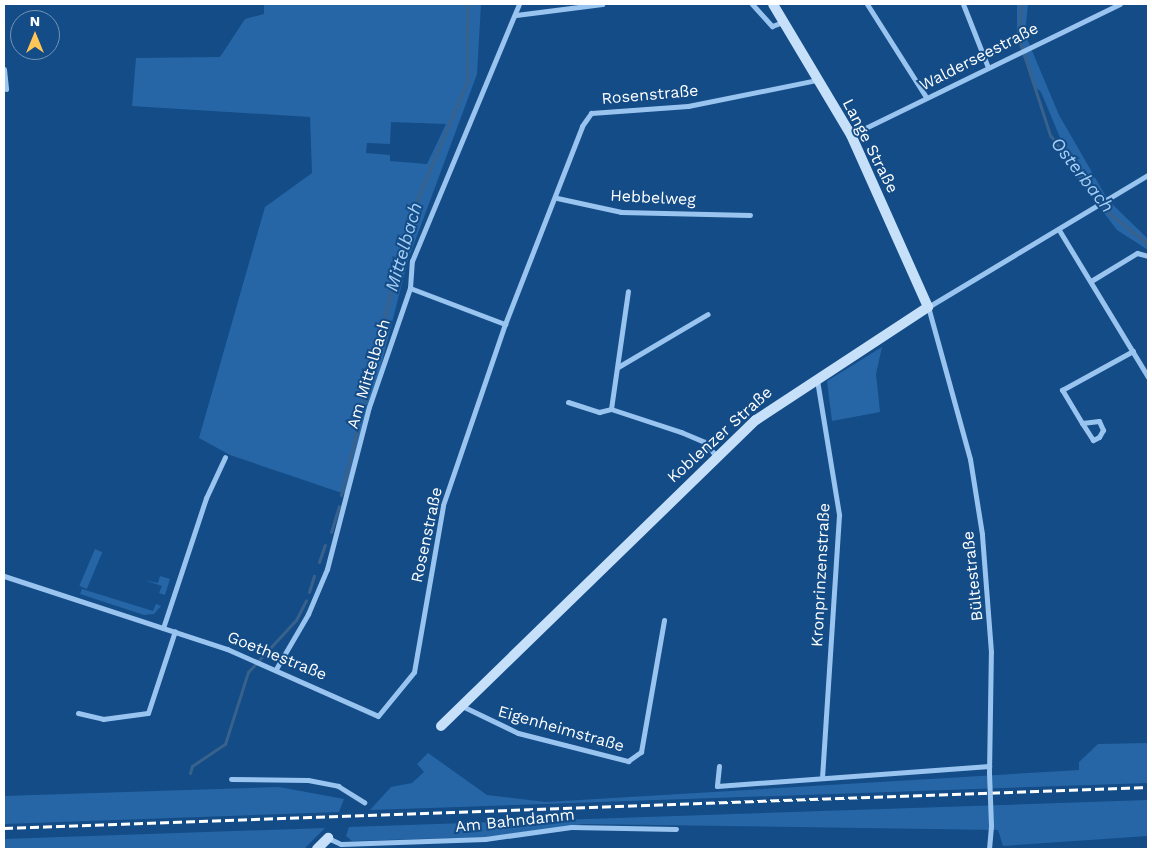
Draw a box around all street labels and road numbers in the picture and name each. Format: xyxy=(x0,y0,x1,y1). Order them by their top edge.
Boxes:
street label: Walderseestraße xyxy=(916,19,1042,95)
street label: Rosenstraße xyxy=(601,81,699,109)
street label: Lange Straße xyxy=(838,96,902,196)
street label: Hebbelweg xyxy=(610,186,696,210)
street label: Am Mittelbach xyxy=(343,317,395,431)
street label: Koblenzer Straße xyxy=(664,383,776,487)
street label: Rosenstraße xyxy=(408,485,446,585)
street label: Kronprinzenstraße xyxy=(808,503,834,647)
street label: Bültestraße xyxy=(959,530,987,622)
street label: Goethestraße xyxy=(224,627,330,685)
street label: Eigenheimstraße xyxy=(496,702,626,756)
street label: Am Bahndamm xyxy=(454,805,576,837)

